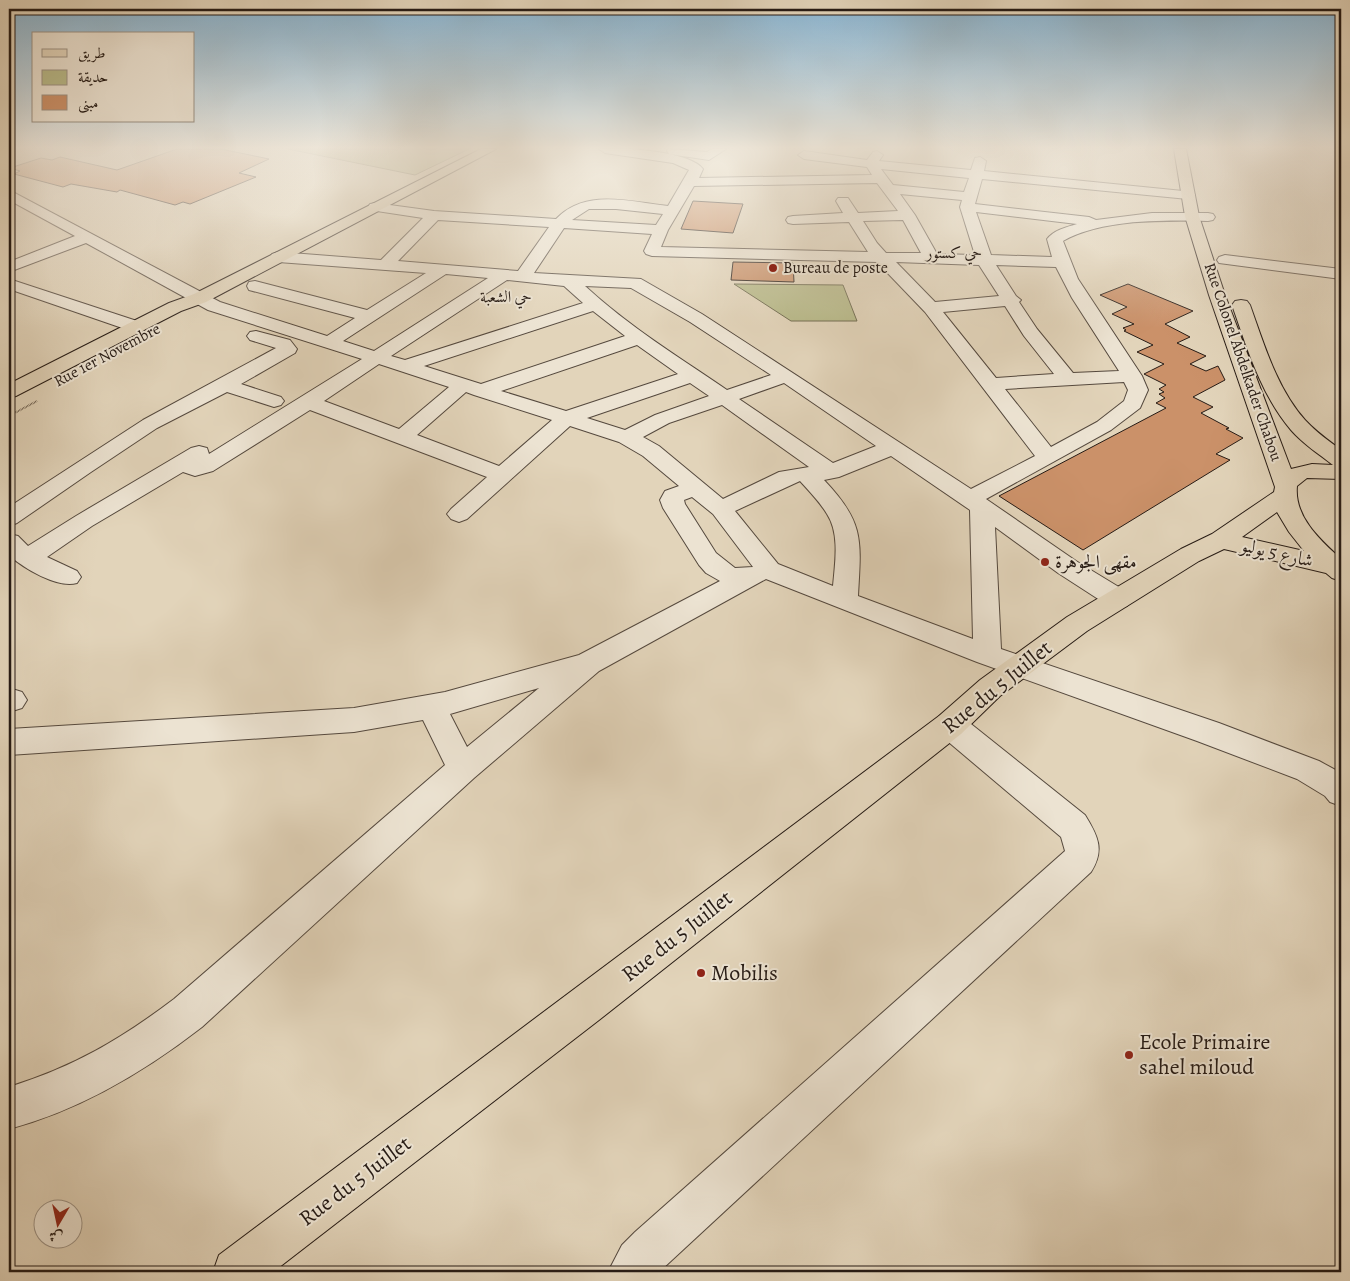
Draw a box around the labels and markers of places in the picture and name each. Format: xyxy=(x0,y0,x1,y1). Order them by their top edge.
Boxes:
place label: Bureau de poste xyxy=(783,257,888,279)
marker: Bureau de poste xyxy=(767,262,779,274)
place label: مقهى الجوهرة xyxy=(1055,549,1137,575)
marker: مقهى الجوهرة xyxy=(1039,556,1051,568)
place label: Mobilis xyxy=(711,958,778,988)
marker: Mobilis xyxy=(695,967,707,979)
place label: Ecole Primaire sahel miloud xyxy=(1139,1027,1270,1082)
marker: Ecole Primaire sahel miloud xyxy=(1123,1049,1135,1061)

